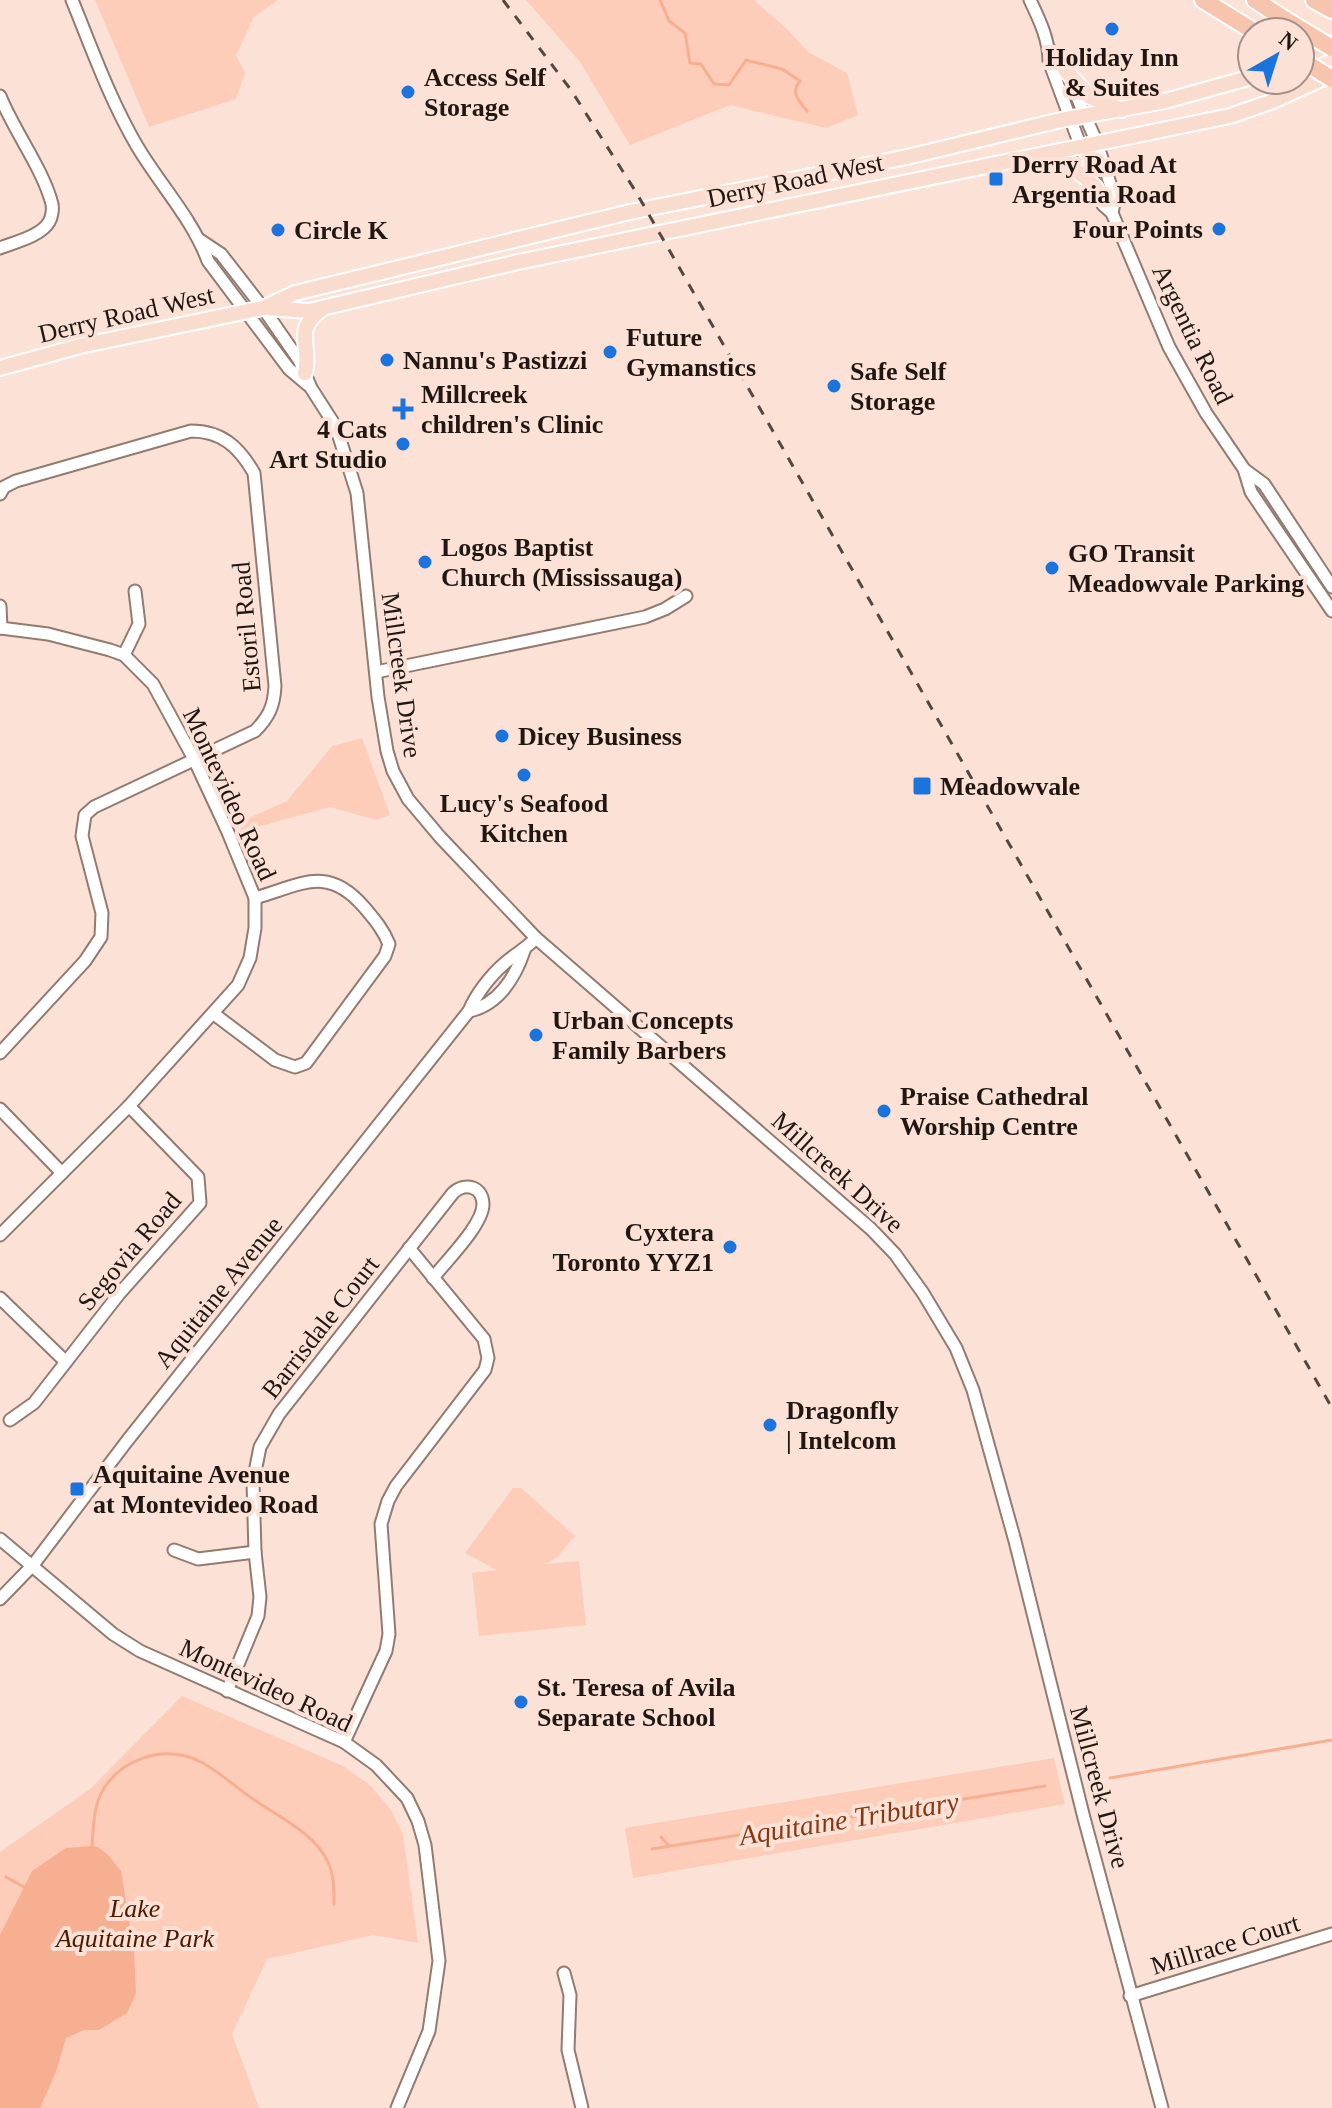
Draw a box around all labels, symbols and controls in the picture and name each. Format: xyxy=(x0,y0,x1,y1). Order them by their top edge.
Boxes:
north arrow xyxy=(1236,16,1316,96)
marker: Holiday Inn & Suites xyxy=(1103,20,1121,38)
text: N xyxy=(1274,26,1302,56)
place label: Holiday Inn & Suites xyxy=(1045,43,1179,102)
place label: Access Self Storage xyxy=(424,63,546,122)
marker: Access Self Storage xyxy=(399,83,417,101)
street label: Derry Road West xyxy=(704,147,887,213)
place label: Derry Road At Argentia Road xyxy=(1012,150,1177,209)
marker: Derry Road At Argentia Road xyxy=(987,170,1005,188)
place label: Four Points xyxy=(1073,215,1203,244)
place label: Circle K xyxy=(294,216,389,245)
marker: Four Points xyxy=(1210,220,1228,238)
marker: Circle K xyxy=(269,221,287,239)
street label: Argentia Road xyxy=(1146,260,1239,409)
street label: Derry Road West xyxy=(35,280,218,349)
place label: Future Gymanstics xyxy=(626,323,756,382)
marker: Future Gymanstics xyxy=(601,343,619,361)
place label: Nannu's Pastizzi xyxy=(403,346,587,375)
marker: Nannu's Pastizzi xyxy=(378,351,396,369)
place label: Safe Self Storage xyxy=(850,357,946,416)
marker: Safe Self Storage xyxy=(825,377,843,395)
place label: Millcreek children's Clinic xyxy=(421,380,603,439)
marker: Millcreek children's Clinic xyxy=(392,398,414,420)
place label: 4 Cats Art Studio xyxy=(269,415,387,474)
marker: 4 Cats Art Studio xyxy=(394,435,412,453)
place label: Logos Baptist Church (Mississauga) xyxy=(441,533,683,592)
place label: GO Transit Meadowvale Parking xyxy=(1068,539,1304,598)
marker: Logos Baptist Church (Mississauga) xyxy=(416,553,434,571)
marker: GO Transit Meadowvale Parking xyxy=(1043,559,1061,577)
street label: Estoril Road xyxy=(226,561,267,693)
street label: Millcreek Drive xyxy=(376,590,427,760)
street label: Montevideo Road xyxy=(177,703,282,885)
place label: Dicey Business xyxy=(518,722,682,751)
marker: Dicey Business xyxy=(493,727,511,745)
marker: Lucy's Seafood Kitchen xyxy=(515,766,533,784)
place label: Meadowvale xyxy=(940,772,1080,801)
marker: Meadowvale xyxy=(911,775,933,797)
place label: Lucy's Seafood Kitchen xyxy=(440,789,609,848)
place label: Urban Concepts Family Barbers xyxy=(552,1006,733,1065)
marker: Urban Concepts Family Barbers xyxy=(527,1026,545,1044)
place label: Praise Cathedral Worship Centre xyxy=(900,1082,1088,1141)
marker: Praise Cathedral Worship Centre xyxy=(875,1102,893,1120)
street label: Millcreek Drive xyxy=(766,1106,909,1239)
street label: Segovia Road xyxy=(72,1186,187,1316)
street label: Aquitaine Avenue xyxy=(148,1211,288,1374)
place label: Cyxtera Toronto YYZ1 xyxy=(552,1218,714,1277)
marker: Cyxtera Toronto YYZ1 xyxy=(721,1238,739,1256)
street label: Barrisdale Court xyxy=(256,1250,385,1404)
place label: Dragonfly | Intelcom xyxy=(786,1396,899,1455)
marker: Dragonfly | Intelcom xyxy=(761,1416,779,1434)
place label: Aquitaine Avenue at Montevideo Road xyxy=(93,1460,319,1519)
marker: Aquitaine Avenue at Montevideo Road xyxy=(68,1480,86,1498)
street label: Montevideo Road xyxy=(175,1633,357,1738)
place label: St. Teresa of Avila Separate School xyxy=(537,1673,735,1732)
marker: St. Teresa of Avila Separate School xyxy=(512,1693,530,1711)
street label: Millcreek Drive xyxy=(1064,1703,1135,1871)
water label: Aquitaine Tributary xyxy=(735,1786,962,1851)
park label: Lake Aquitaine Park xyxy=(54,1894,215,1953)
street label: Millrace Court xyxy=(1147,1908,1304,1981)

